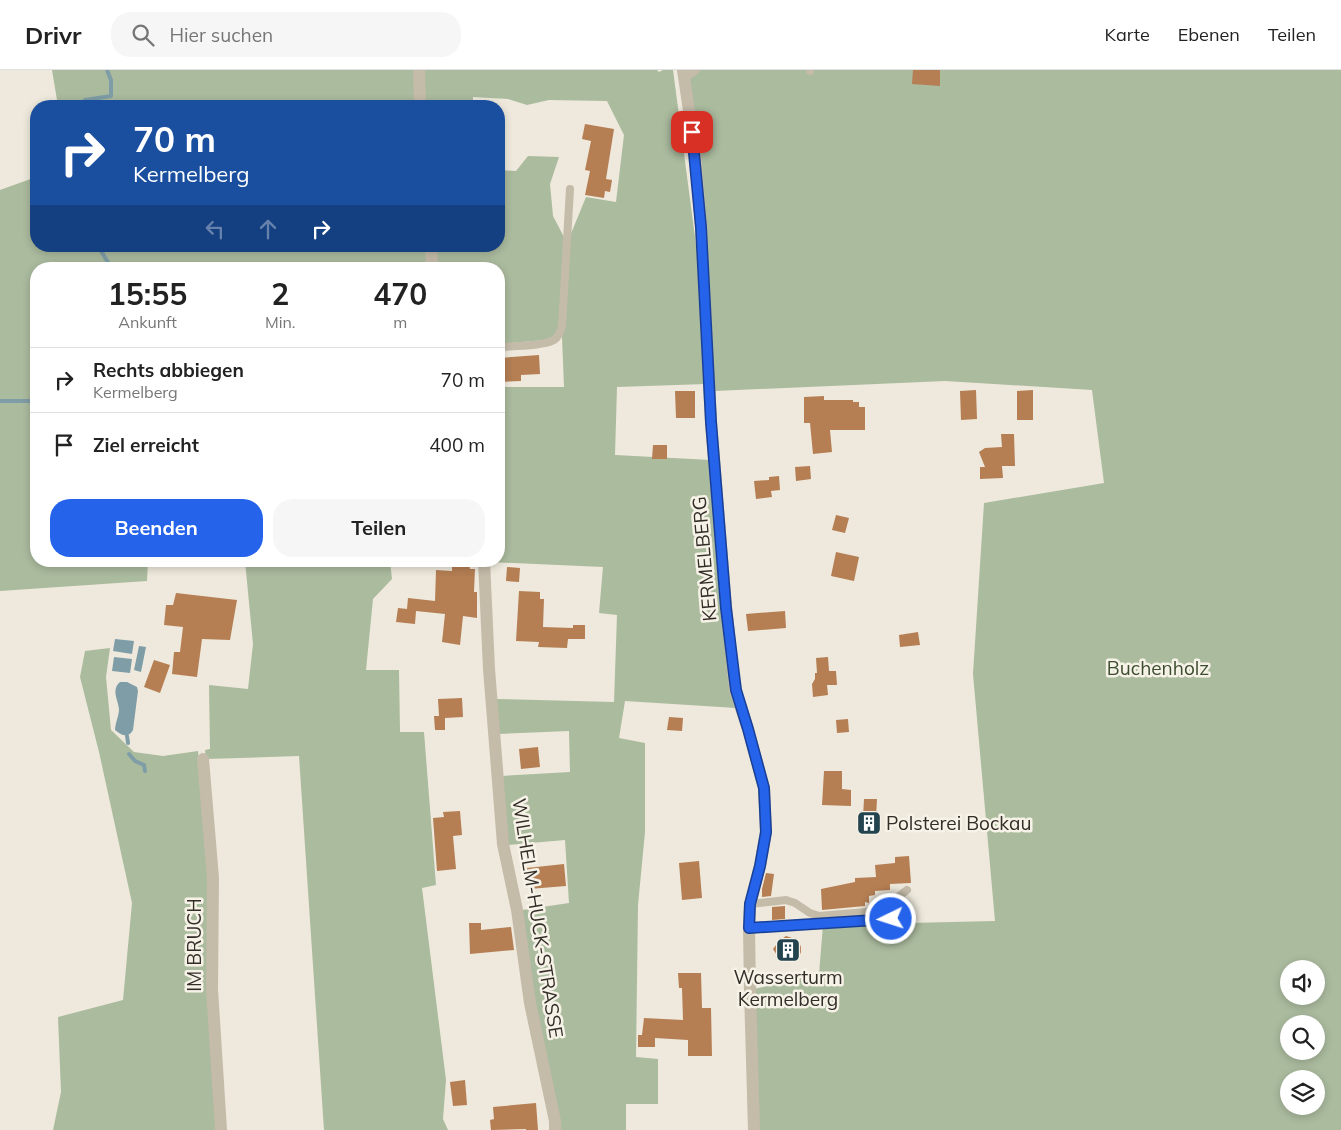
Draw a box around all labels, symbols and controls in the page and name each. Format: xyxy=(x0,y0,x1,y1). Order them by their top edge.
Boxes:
search box xyxy=(111,12,461,57)
text: Drivr xyxy=(25,20,81,50)
icon: search xyxy=(129,21,157,49)
text: Hier suchen xyxy=(169,23,273,47)
text: Karte xyxy=(1104,23,1150,46)
text: Ebenen xyxy=(1178,23,1240,46)
text: Teilen xyxy=(1268,23,1316,46)
pin xyxy=(671,111,713,153)
text: 70 m xyxy=(133,117,216,161)
icon: arrive xyxy=(678,118,706,146)
icon: right xyxy=(50,120,115,185)
text: Kermelberg xyxy=(133,160,249,188)
icon: left xyxy=(201,215,229,243)
icon: ahead xyxy=(254,215,282,243)
icon: right xyxy=(307,215,335,243)
text: 15:55 xyxy=(108,275,187,313)
text: 2 xyxy=(271,275,289,313)
text: 470 xyxy=(373,275,427,313)
text: Ankunft xyxy=(118,312,177,332)
text: Min. xyxy=(265,312,295,332)
text: m xyxy=(393,312,407,332)
text: Rechts abbiegen xyxy=(93,358,244,382)
icon: right xyxy=(50,366,78,394)
text: 70 m xyxy=(441,368,485,392)
text: Kermelberg xyxy=(93,382,178,402)
icon: arrive xyxy=(50,431,78,459)
text: Ziel erreicht xyxy=(93,433,199,457)
text: 400 m xyxy=(429,433,485,457)
street label: KERMELBERG xyxy=(687,496,721,622)
button: Beenden xyxy=(50,499,263,557)
button: Teilen xyxy=(273,499,485,557)
park label: Buchenholz xyxy=(1107,656,1209,680)
street label: WILHELM-HUCK-STRASSE xyxy=(507,797,569,1039)
building icon: Polsterei Bockau xyxy=(856,810,882,836)
place label: Polsterei Bockau xyxy=(886,811,1031,835)
position arrow xyxy=(864,892,916,944)
street label: IM BRUCH xyxy=(182,898,206,992)
building icon: Wasserturm Kermelberg xyxy=(775,937,801,963)
map controls xyxy=(1280,960,1325,1115)
button: sound xyxy=(1280,960,1325,1005)
place label: Wasserturm Kermelberg xyxy=(733,965,843,1011)
button: search xyxy=(1280,1015,1325,1060)
button: layers xyxy=(1280,1070,1325,1115)

